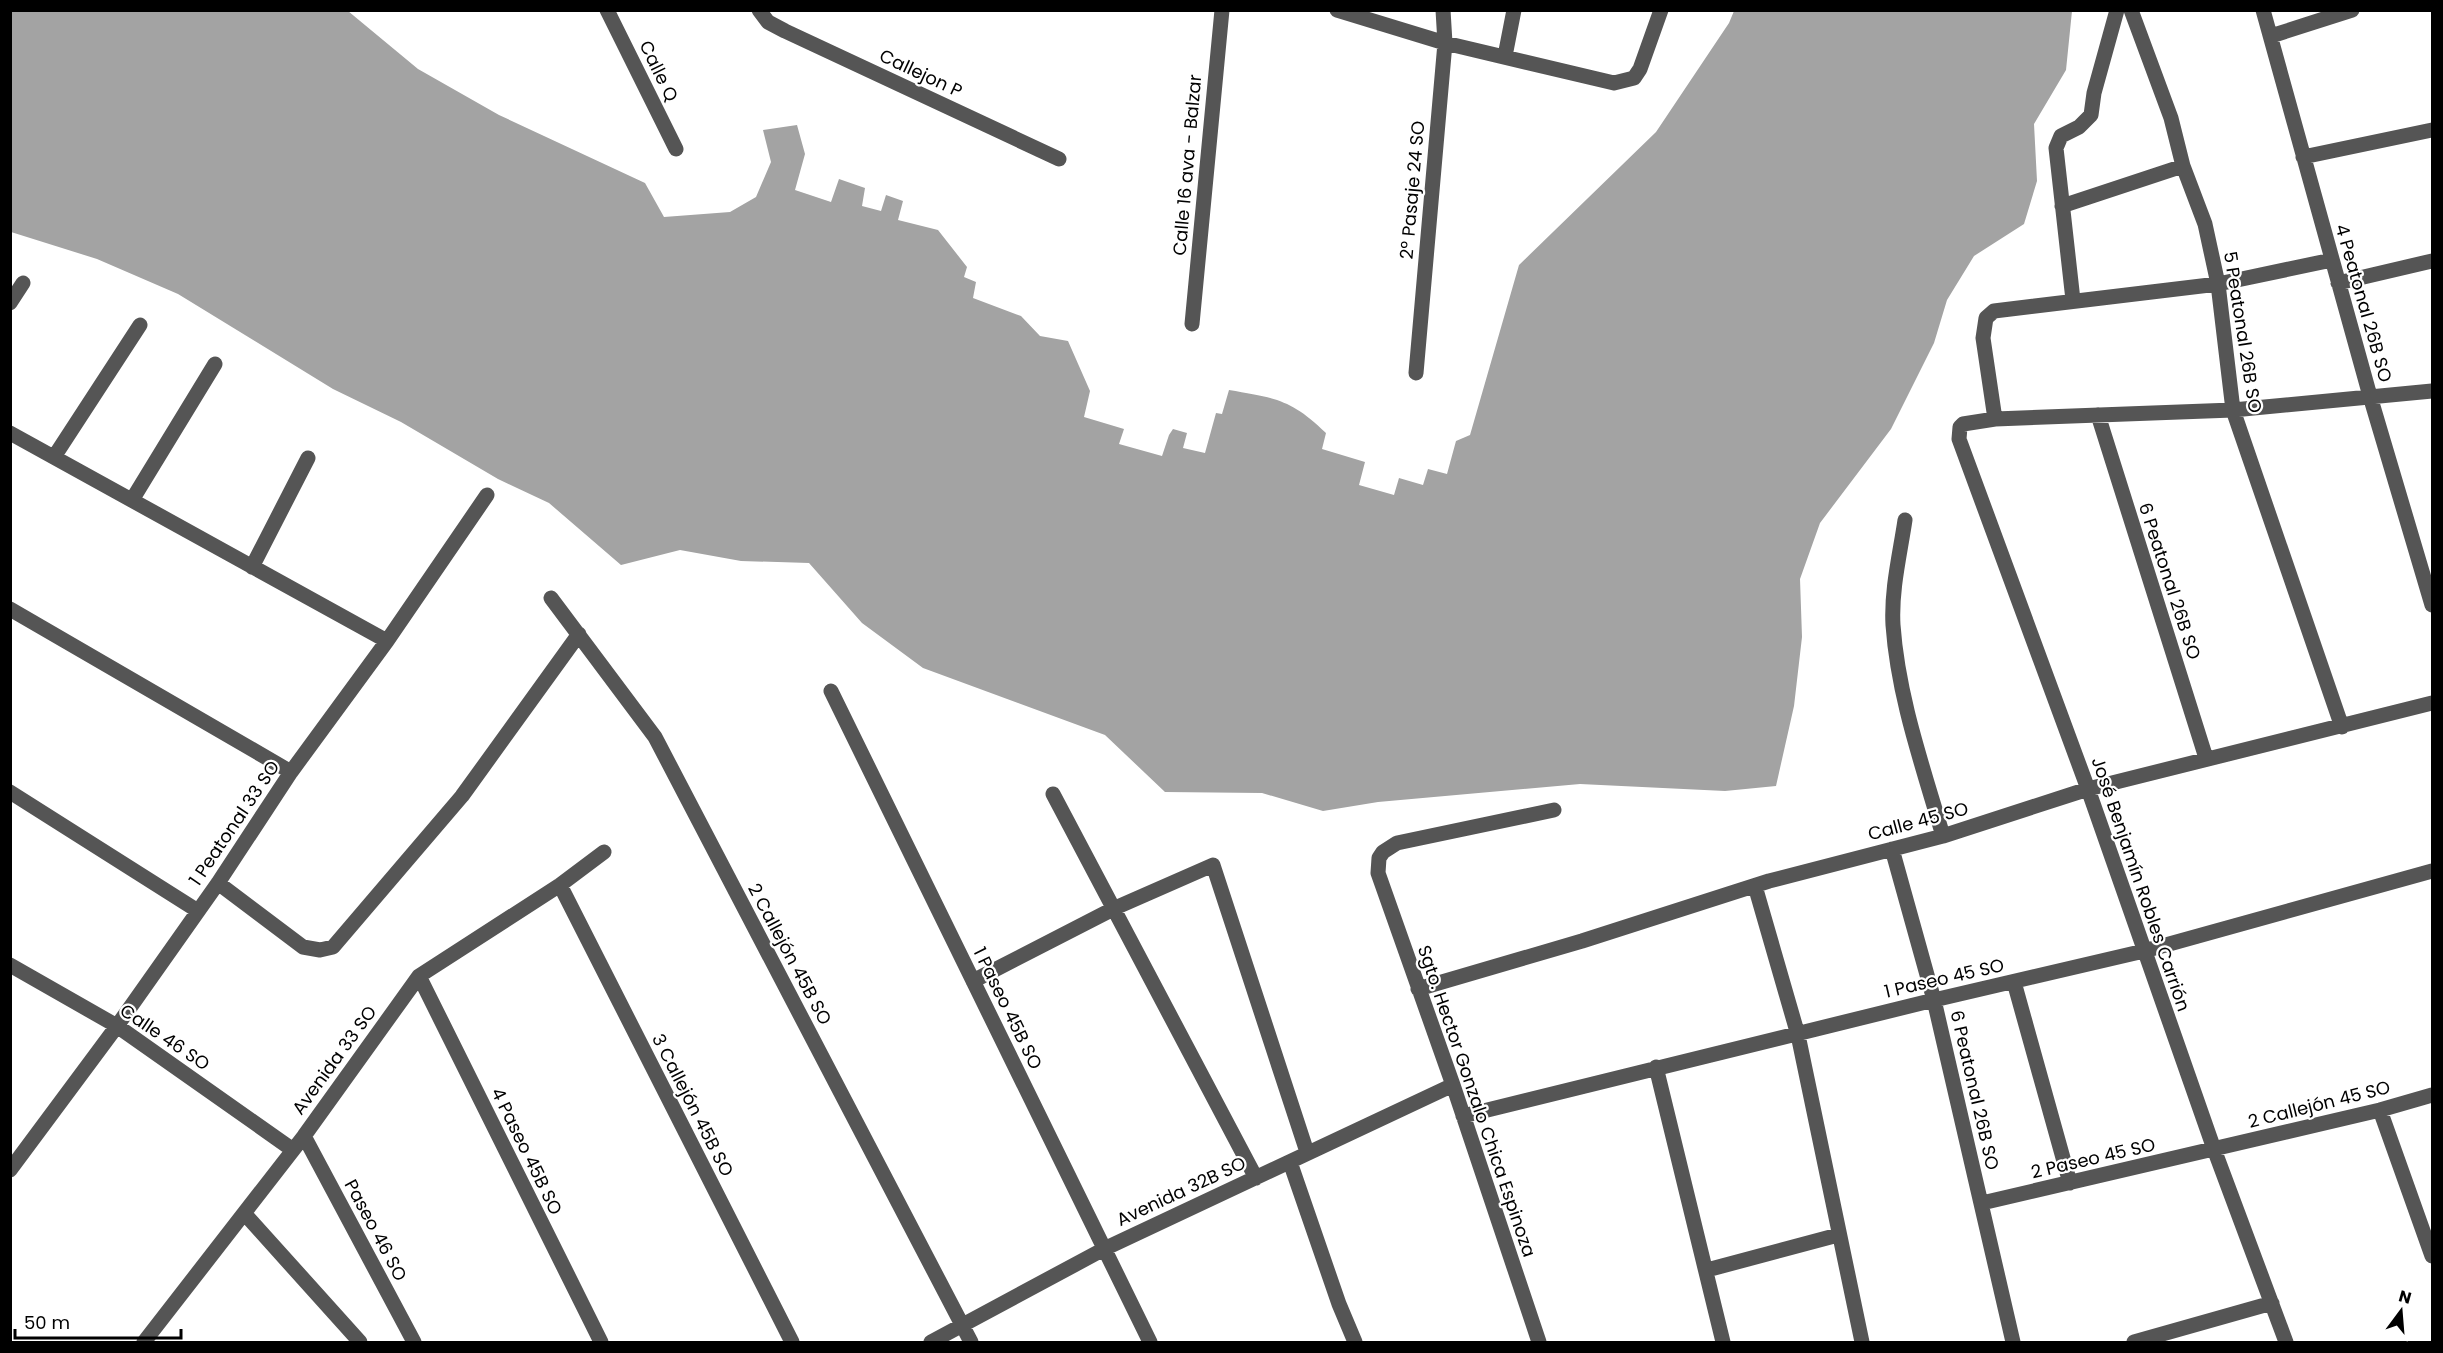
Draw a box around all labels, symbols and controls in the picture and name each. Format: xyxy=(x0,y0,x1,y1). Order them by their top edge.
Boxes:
street label: Calle Q xyxy=(634,36,684,106)
street label: Callejon P xyxy=(875,43,967,103)
street label: Calle 16 ava - Balzar xyxy=(1167,73,1207,257)
street label: 2º Pasaje 24 SO xyxy=(1393,120,1431,260)
street label: 4 Peatonal 26B SO xyxy=(2329,221,2399,385)
street label: 5 Peatonal 26B SO xyxy=(2218,249,2268,415)
street label: 6 Peatonal 26B SO xyxy=(2133,499,2207,663)
street label: José Benjamín Robles Carrión xyxy=(2086,753,2196,1015)
street label: 1 Peatonal 33 SO xyxy=(183,755,285,891)
street label: Calle 45 SO xyxy=(1865,796,1971,846)
street label: 2 Callejón 45B SO xyxy=(742,879,838,1029)
street label: Sgto. Hector Gonzalo Chica Espinoza xyxy=(1412,942,1542,1260)
street label: 1 Paseo 45B SO xyxy=(968,943,1048,1073)
street label: 1 Paseo 45 SO xyxy=(1882,952,2006,1004)
street label: Calle 46 SO xyxy=(115,998,215,1076)
street label: Avenida 33 SO xyxy=(286,1000,382,1120)
street label: 6 Peatonal 26B SO xyxy=(1944,1008,2006,1172)
street label: 3 Callejón 45B SO xyxy=(646,1029,740,1181)
street label: 2 Callejón 45 SO xyxy=(2245,1074,2393,1134)
street label: 4 Paseo 45B SO xyxy=(485,1083,569,1219)
street label: 2 Paseo 45 SO xyxy=(2028,1132,2158,1184)
street label: Avenida 32B SO xyxy=(1112,1150,1250,1232)
street label: Paseo 46 SO xyxy=(339,1175,413,1285)
north arrow xyxy=(2371,1281,2431,1341)
text: N xyxy=(2396,1284,2414,1310)
scale bar xyxy=(15,1302,182,1340)
text: 50 m xyxy=(24,1310,70,1335)

